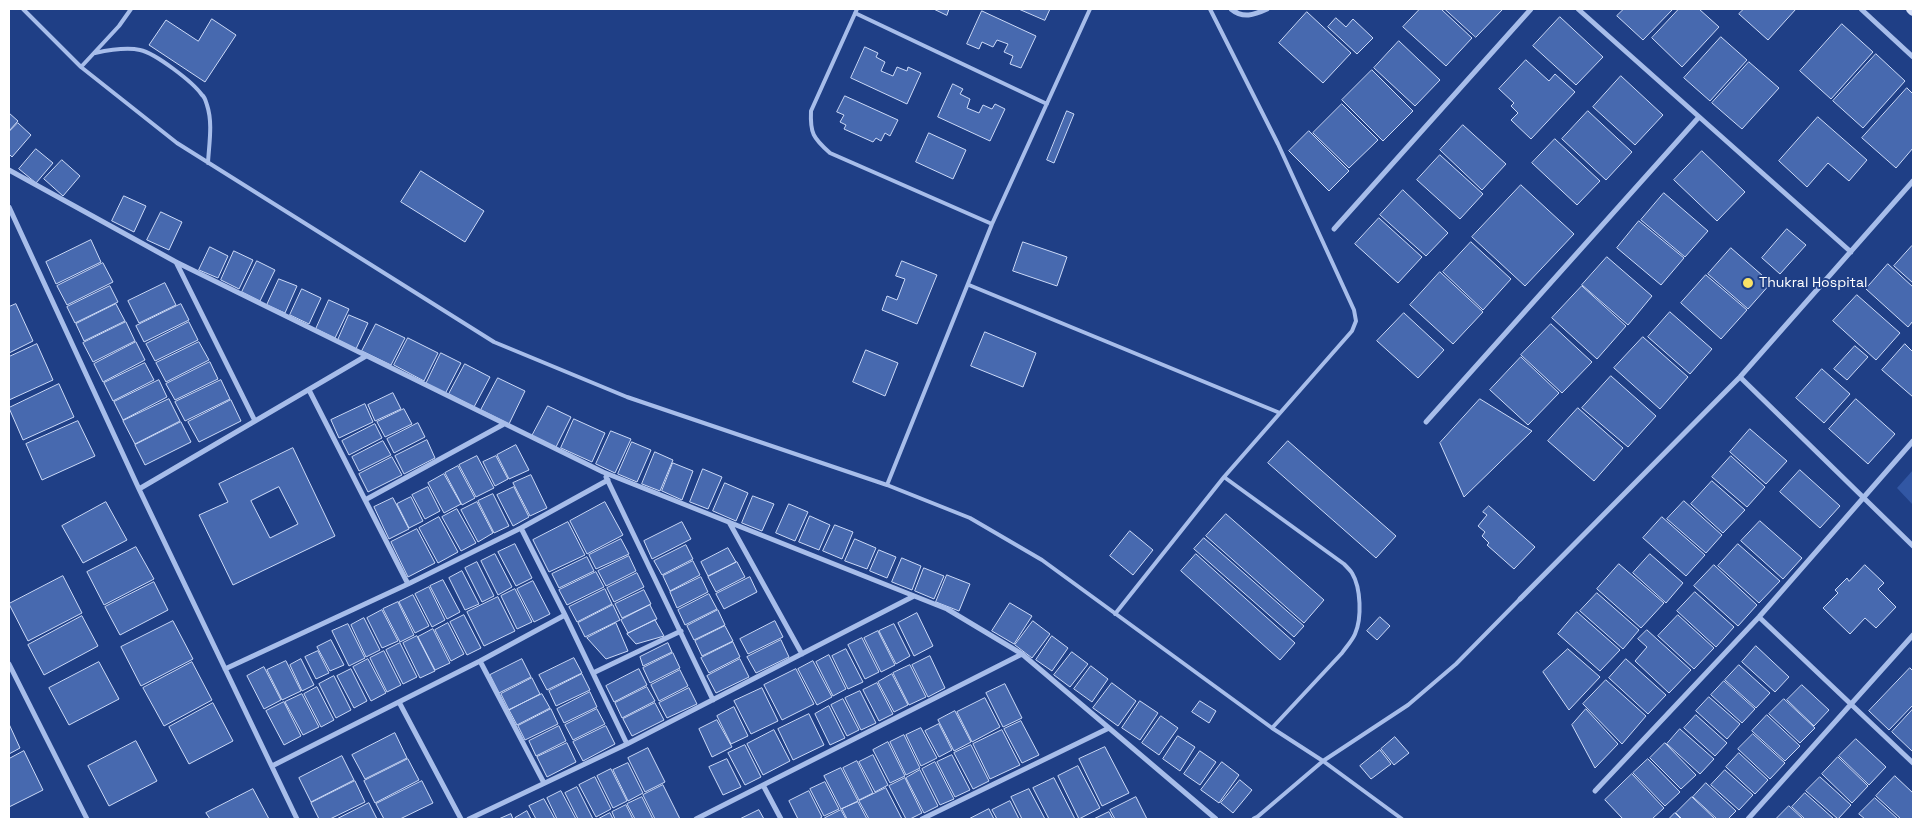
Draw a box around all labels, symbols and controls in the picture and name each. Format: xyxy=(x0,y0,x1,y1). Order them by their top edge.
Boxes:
place label: Thukral Hospital xyxy=(1759,275,1867,291)
marker: Thukral Hospital xyxy=(1741,276,1755,290)

